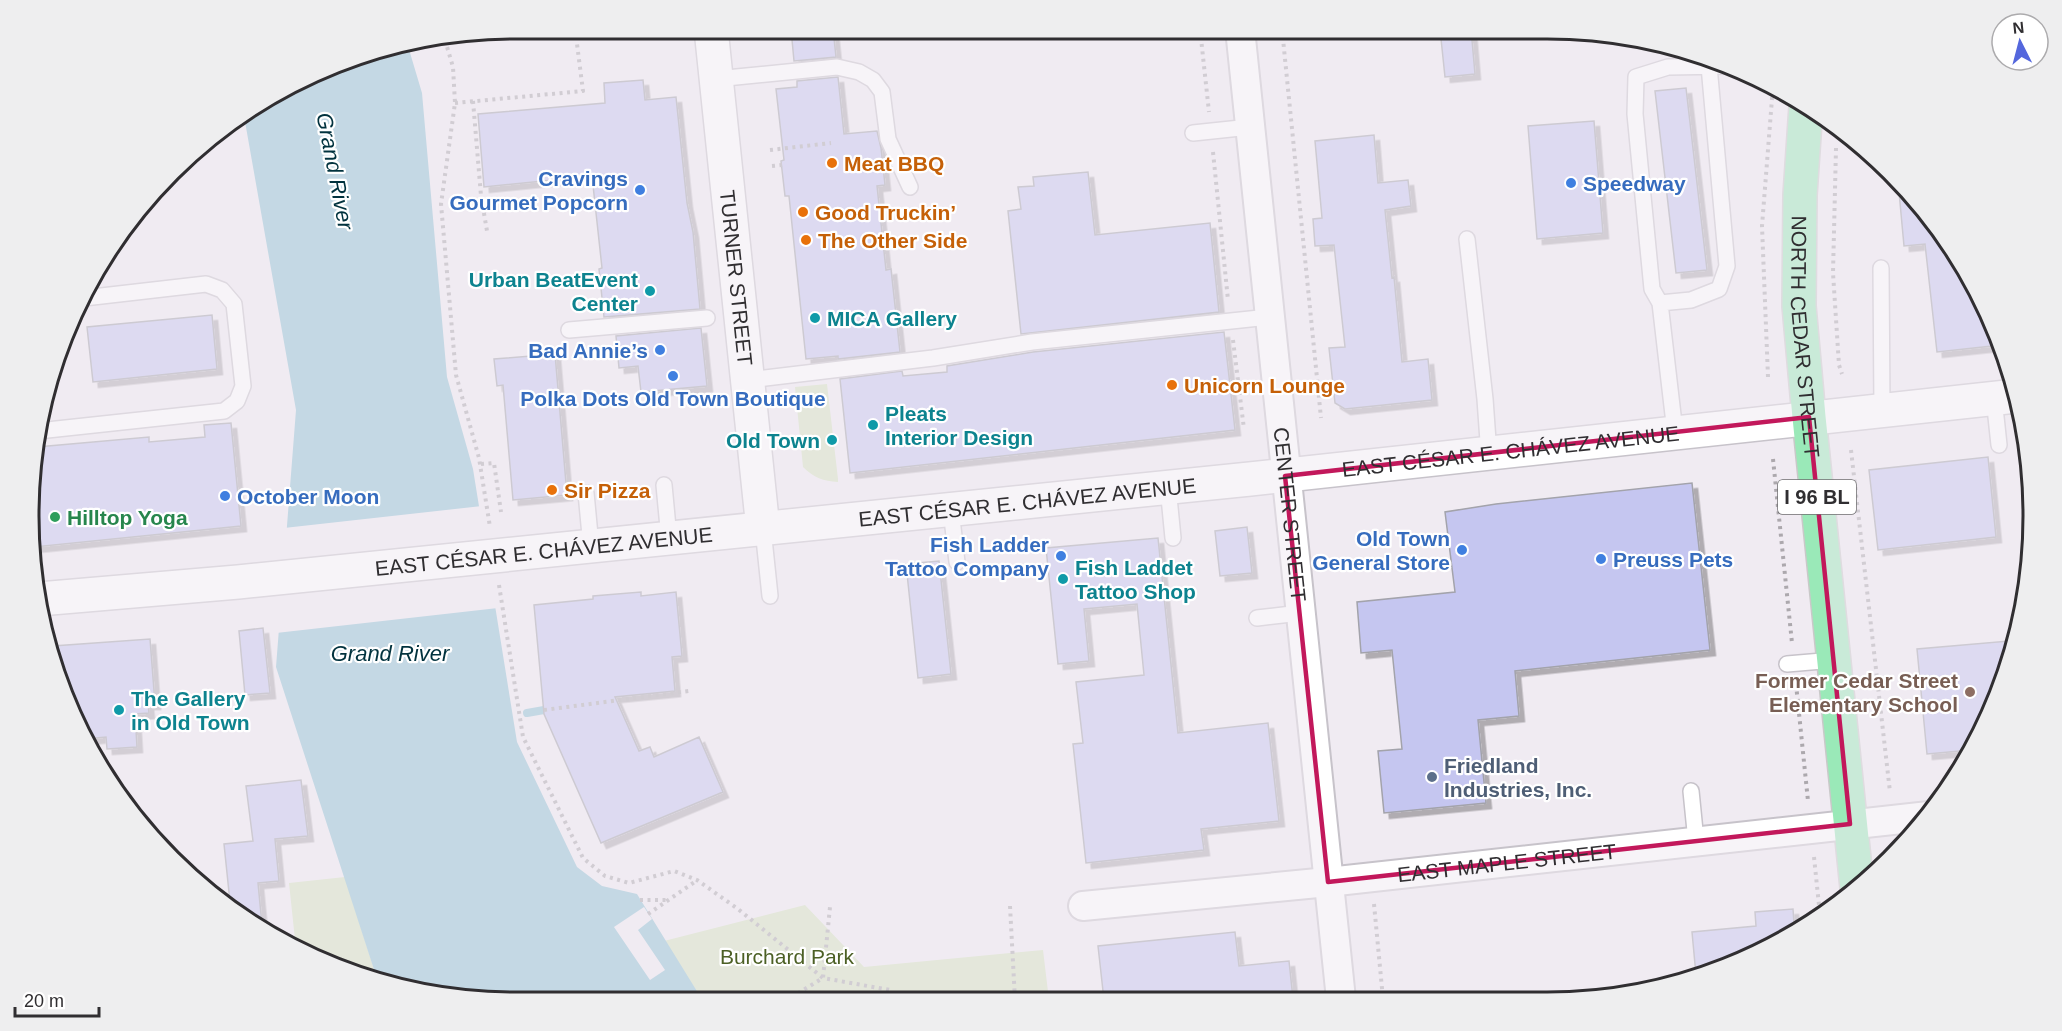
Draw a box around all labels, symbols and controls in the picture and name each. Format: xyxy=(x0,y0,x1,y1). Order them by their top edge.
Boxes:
north arrow xyxy=(1990,12,2050,72)
text: N xyxy=(2012,19,2025,37)
water label: Grand River xyxy=(311,110,359,233)
place label: Meat BBQ xyxy=(844,152,944,175)
marker: Meat BBQ xyxy=(825,156,839,170)
place label: Cravings Gourmet Popcorn xyxy=(449,167,628,214)
place label: Speedway xyxy=(1583,172,1686,195)
marker: Speedway xyxy=(1564,176,1578,190)
marker: Cravings Gourmet Popcorn xyxy=(633,183,647,197)
street label: TURNER STREET xyxy=(716,189,757,367)
place label: Good Truckin’ xyxy=(815,201,956,224)
marker: Good Truckin’ xyxy=(796,205,810,219)
street label: NORTH CEDAR STREET xyxy=(1787,215,1825,459)
place label: The Other Side xyxy=(818,229,967,252)
marker: The Other Side xyxy=(799,233,813,247)
place label: Urban BeatEvent Center xyxy=(469,268,638,315)
marker: Urban BeatEvent Center xyxy=(643,284,657,298)
place label: MICA Gallery xyxy=(827,307,957,330)
marker: MICA Gallery xyxy=(808,311,822,325)
place label: Bad Annie’s xyxy=(528,339,648,362)
marker: Bad Annie’s xyxy=(653,343,667,357)
marker: Polka Dots Old Town Boutique xyxy=(666,369,680,383)
place label: Unicorn Lounge xyxy=(1184,374,1345,397)
marker: Unicorn Lounge xyxy=(1165,378,1179,392)
place label: Polka Dots Old Town Boutique xyxy=(520,387,826,410)
place label: Pleats Interior Design xyxy=(885,402,1033,449)
marker: Pleats Interior Design xyxy=(866,418,880,432)
street label: EAST CÉSAR E. CHÁVEZ AVENUE xyxy=(1341,421,1680,480)
street label: CENTER STREET xyxy=(1270,426,1311,603)
place label: Old Town xyxy=(726,429,820,452)
marker: Old Town xyxy=(825,433,839,447)
street label: EAST CÉSAR E. CHÁVEZ AVENUE xyxy=(857,473,1197,530)
place label: Sir Pizza xyxy=(564,479,651,502)
road number: I 96 BL xyxy=(1778,480,1856,514)
marker: Sir Pizza xyxy=(545,483,559,497)
place label: October Moon xyxy=(237,485,379,508)
marker: October Moon xyxy=(218,489,232,503)
place label: Hilltop Yoga xyxy=(67,506,188,529)
marker: Hilltop Yoga xyxy=(48,510,62,524)
street label: EAST CÉSAR E. CHÁVEZ AVENUE xyxy=(374,522,714,579)
place label: Old Town General Store xyxy=(1312,527,1450,574)
place label: Fish Ladder Tattoo Company xyxy=(885,533,1049,580)
marker: Old Town General Store xyxy=(1455,543,1469,557)
place label: Preuss Pets xyxy=(1613,548,1733,571)
marker: Fish Ladder Tattoo Company xyxy=(1054,549,1068,563)
marker: Preuss Pets xyxy=(1594,552,1608,566)
place label: Fish Laddet Tattoo Shop xyxy=(1075,556,1196,603)
marker: Fish Laddet Tattoo Shop xyxy=(1056,572,1070,586)
water label: Grand River xyxy=(331,641,451,666)
place label: Former Cedar Street Elementary School xyxy=(1755,669,1958,716)
marker: Former Cedar Street Elementary School xyxy=(1963,685,1977,699)
place label: The Gallery in Old Town xyxy=(131,687,250,734)
marker: The Gallery in Old Town xyxy=(112,703,126,717)
place label: Friedland Industries, Inc. xyxy=(1444,754,1592,801)
marker: Friedland Industries, Inc. xyxy=(1425,770,1439,784)
street label: EAST MAPLE STREET xyxy=(1396,839,1618,886)
park label: Burchard Park xyxy=(720,945,855,968)
scale bar xyxy=(15,980,99,1018)
text: 20 m xyxy=(24,991,64,1011)

